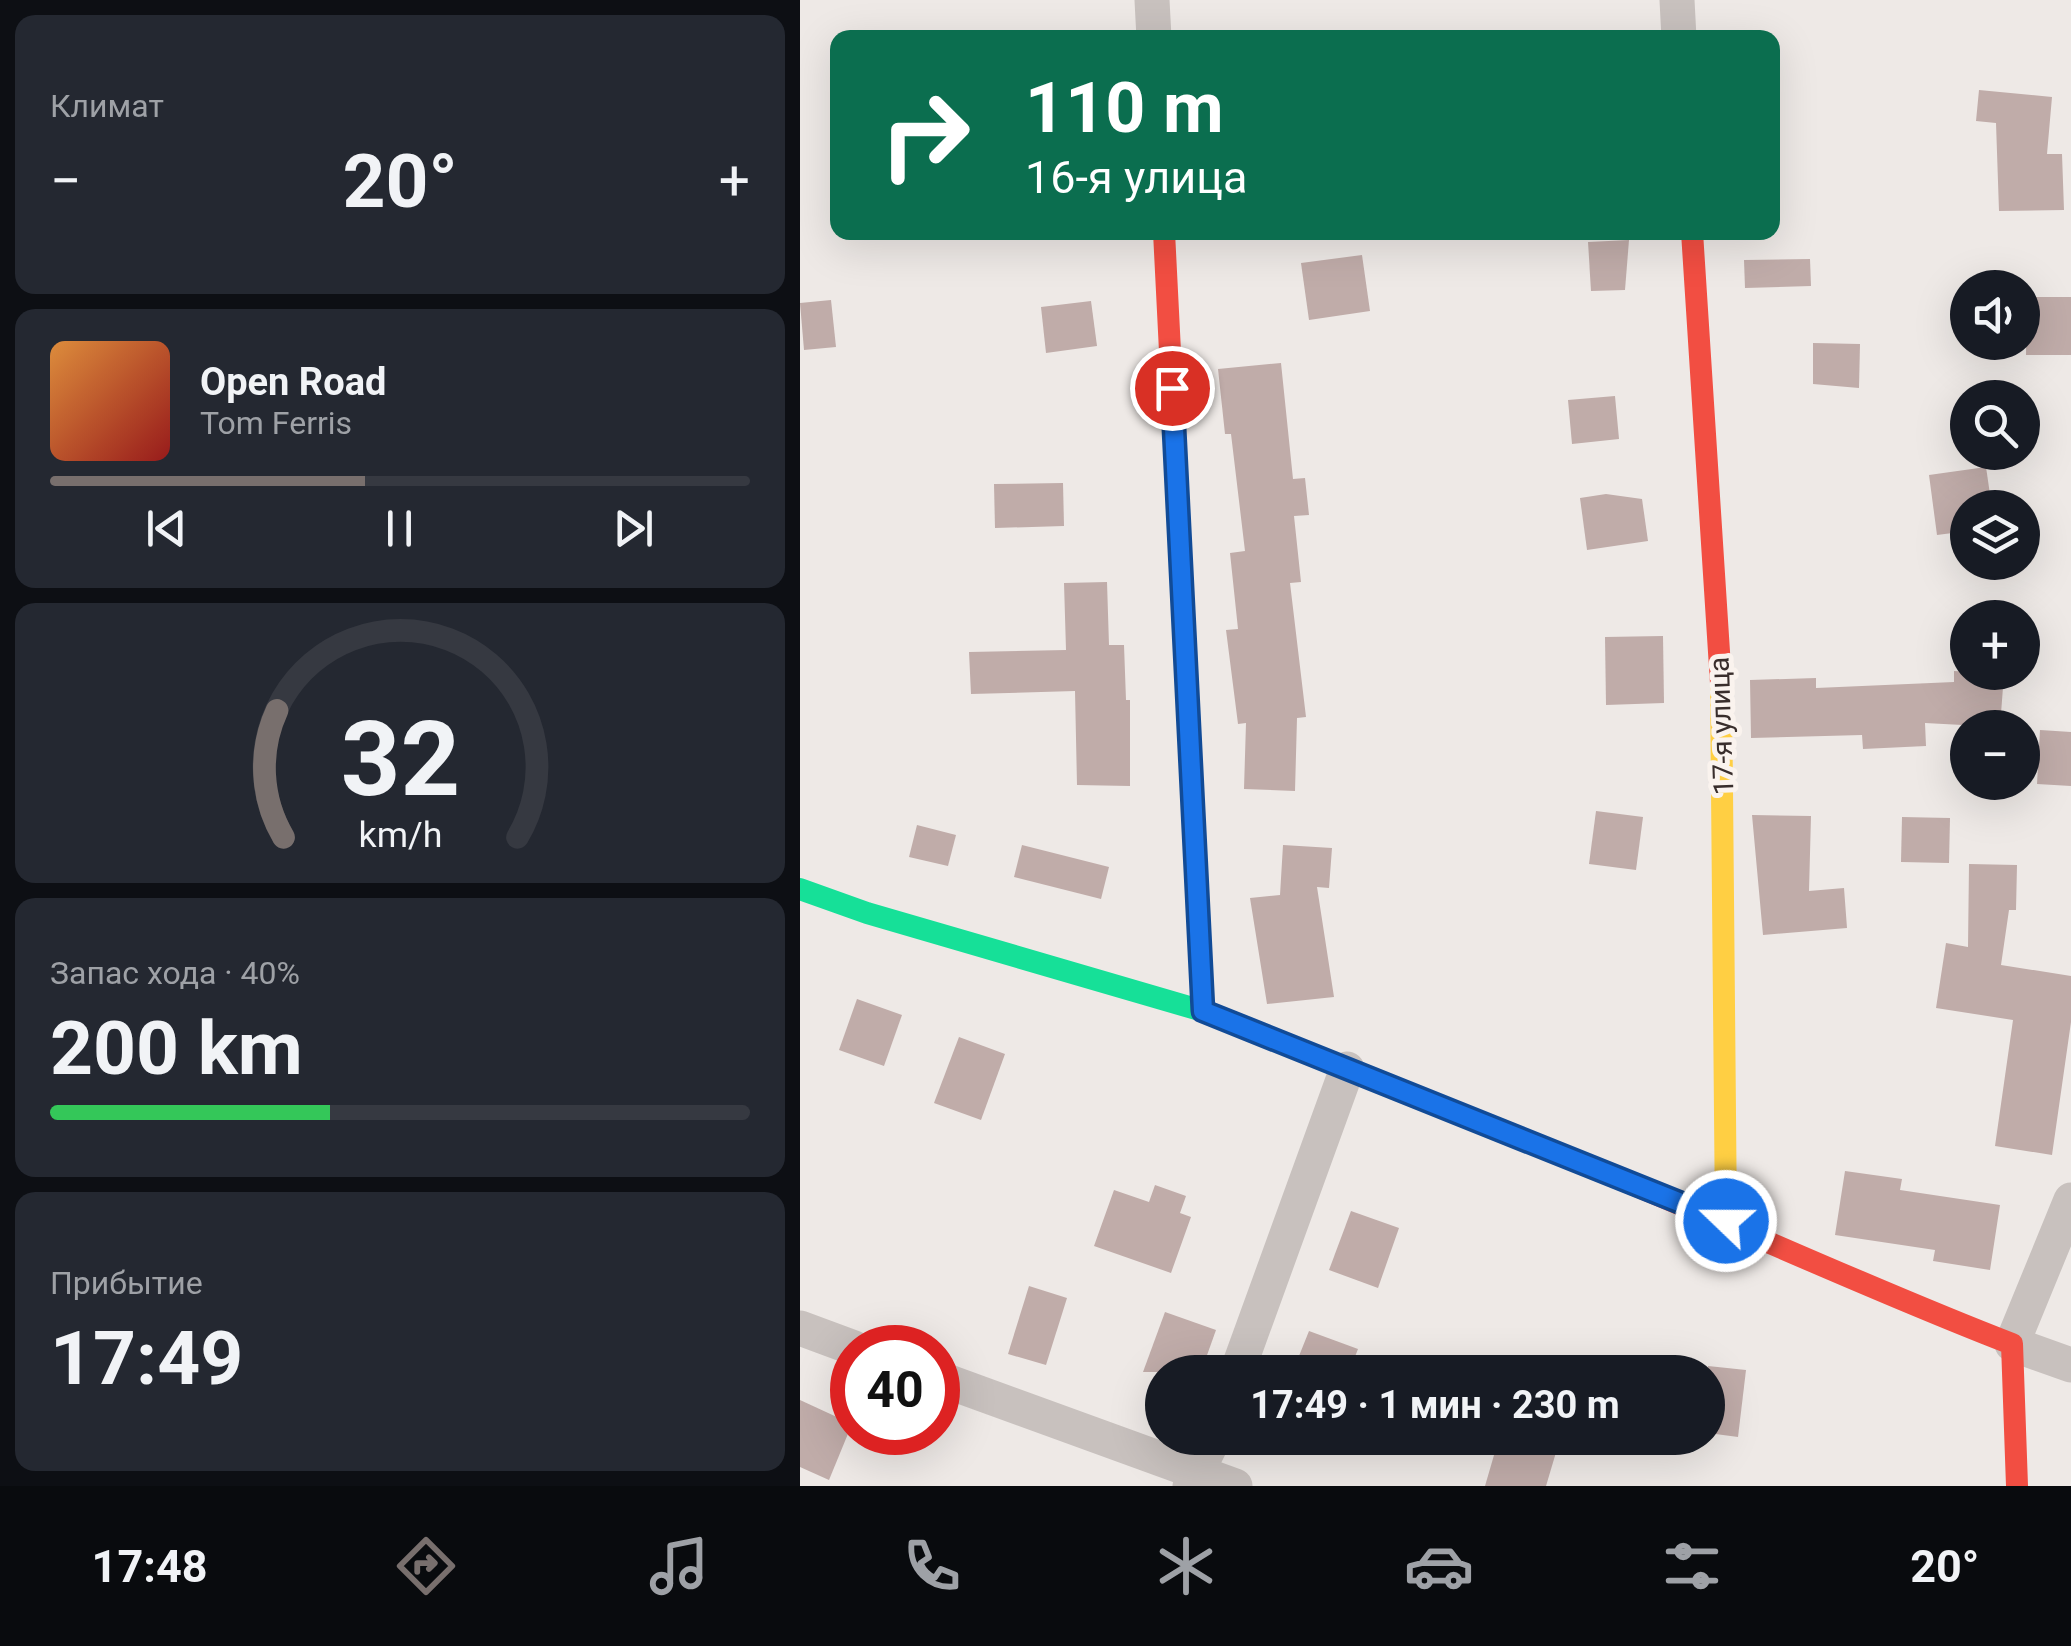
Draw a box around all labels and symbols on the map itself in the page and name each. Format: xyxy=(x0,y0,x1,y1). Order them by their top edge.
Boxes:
pin xyxy=(1130,346,1215,431)
street label: 17-я улица xyxy=(1703,656,1740,796)
position arrow xyxy=(1674,1169,1778,1273)
speed limit sign: 40 xyxy=(830,1325,960,1455)

